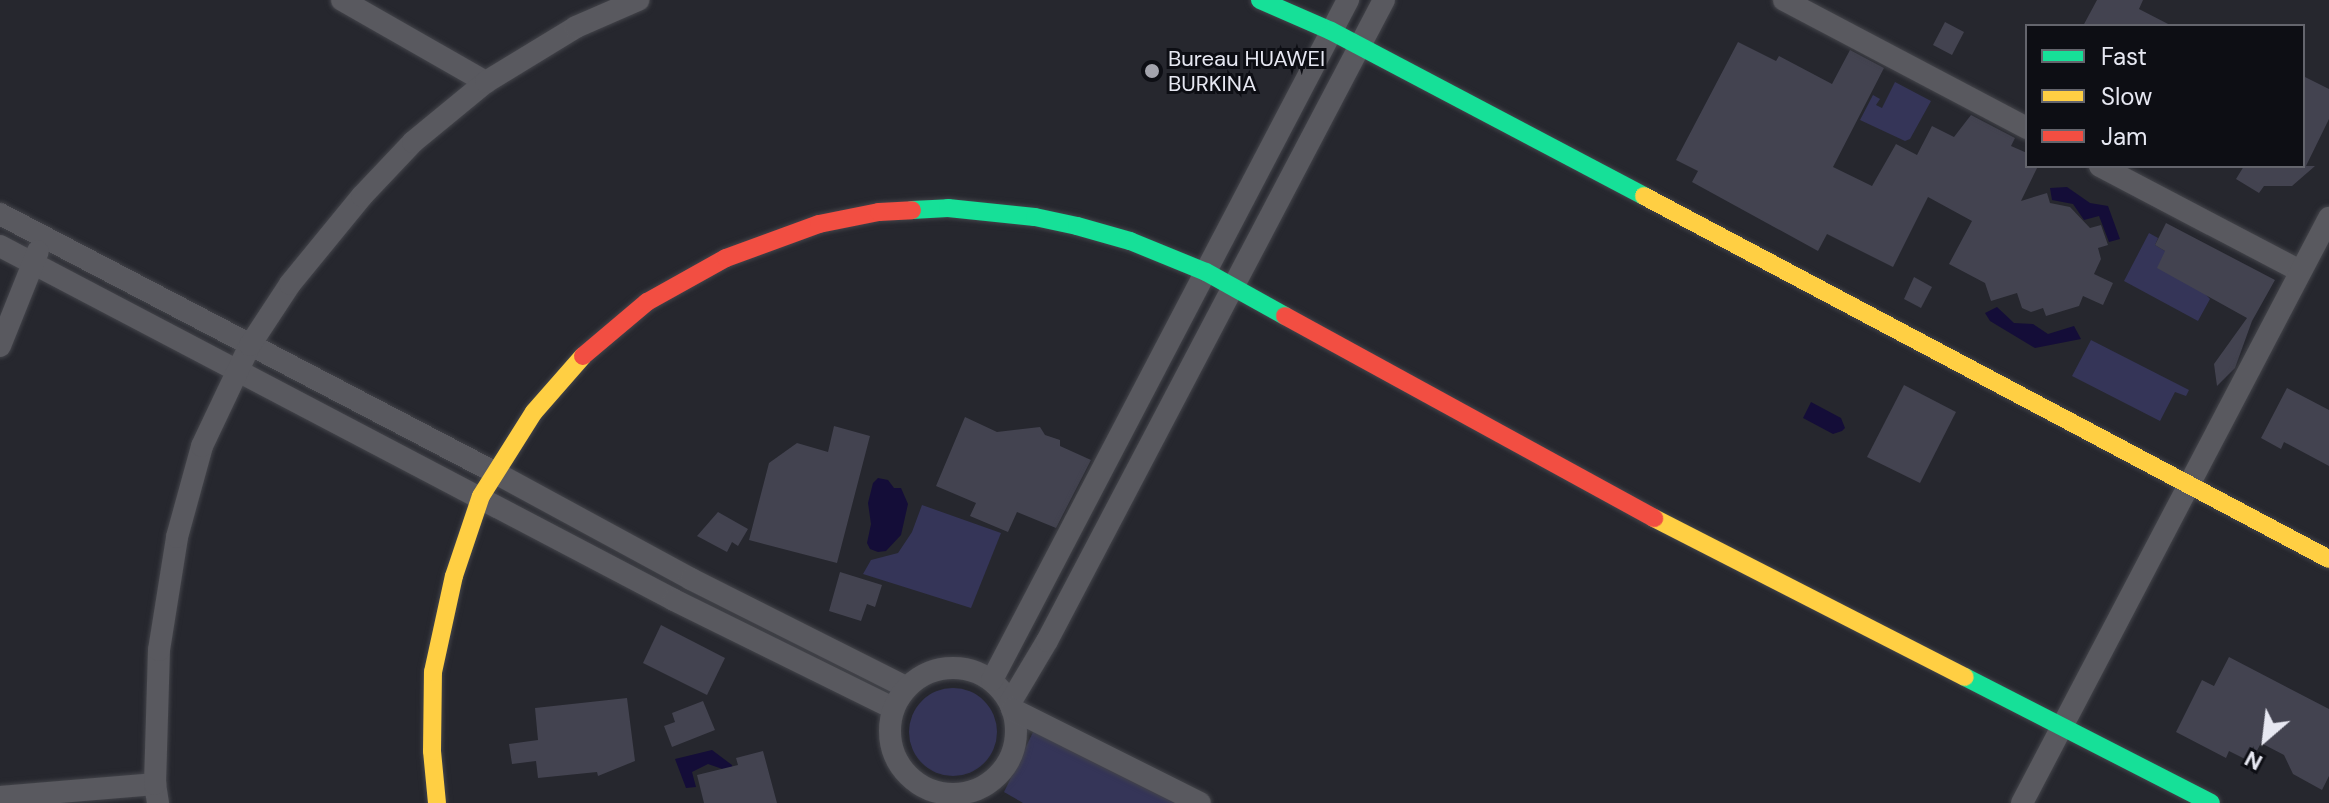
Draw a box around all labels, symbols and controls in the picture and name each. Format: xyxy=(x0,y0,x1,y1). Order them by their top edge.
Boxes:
legend xyxy=(2025,24,2305,168)
text: Fast xyxy=(2101,41,2147,72)
place label: Bureau HUAWEI BURKINA xyxy=(1168,45,1325,96)
marker: Bureau HUAWEI BURKINA xyxy=(1143,62,1161,80)
text: Slow xyxy=(2101,81,2152,112)
text: Jam xyxy=(2101,121,2147,152)
north arrow xyxy=(2225,699,2305,779)
text: N xyxy=(2240,744,2267,777)

